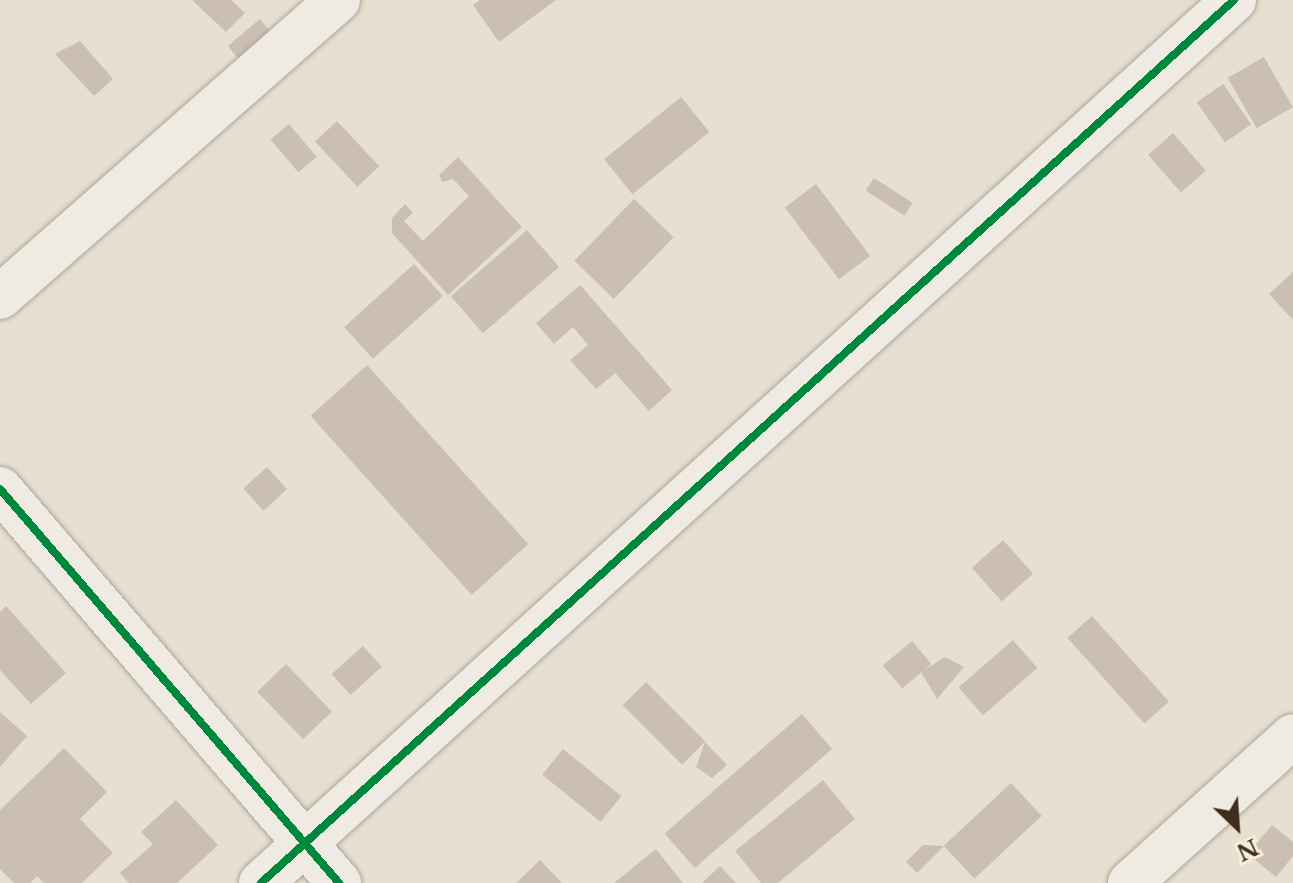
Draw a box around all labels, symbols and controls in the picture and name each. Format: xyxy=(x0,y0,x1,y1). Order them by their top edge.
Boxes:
north arrow xyxy=(1197,787,1277,867)
text: N xyxy=(1232,833,1262,866)

